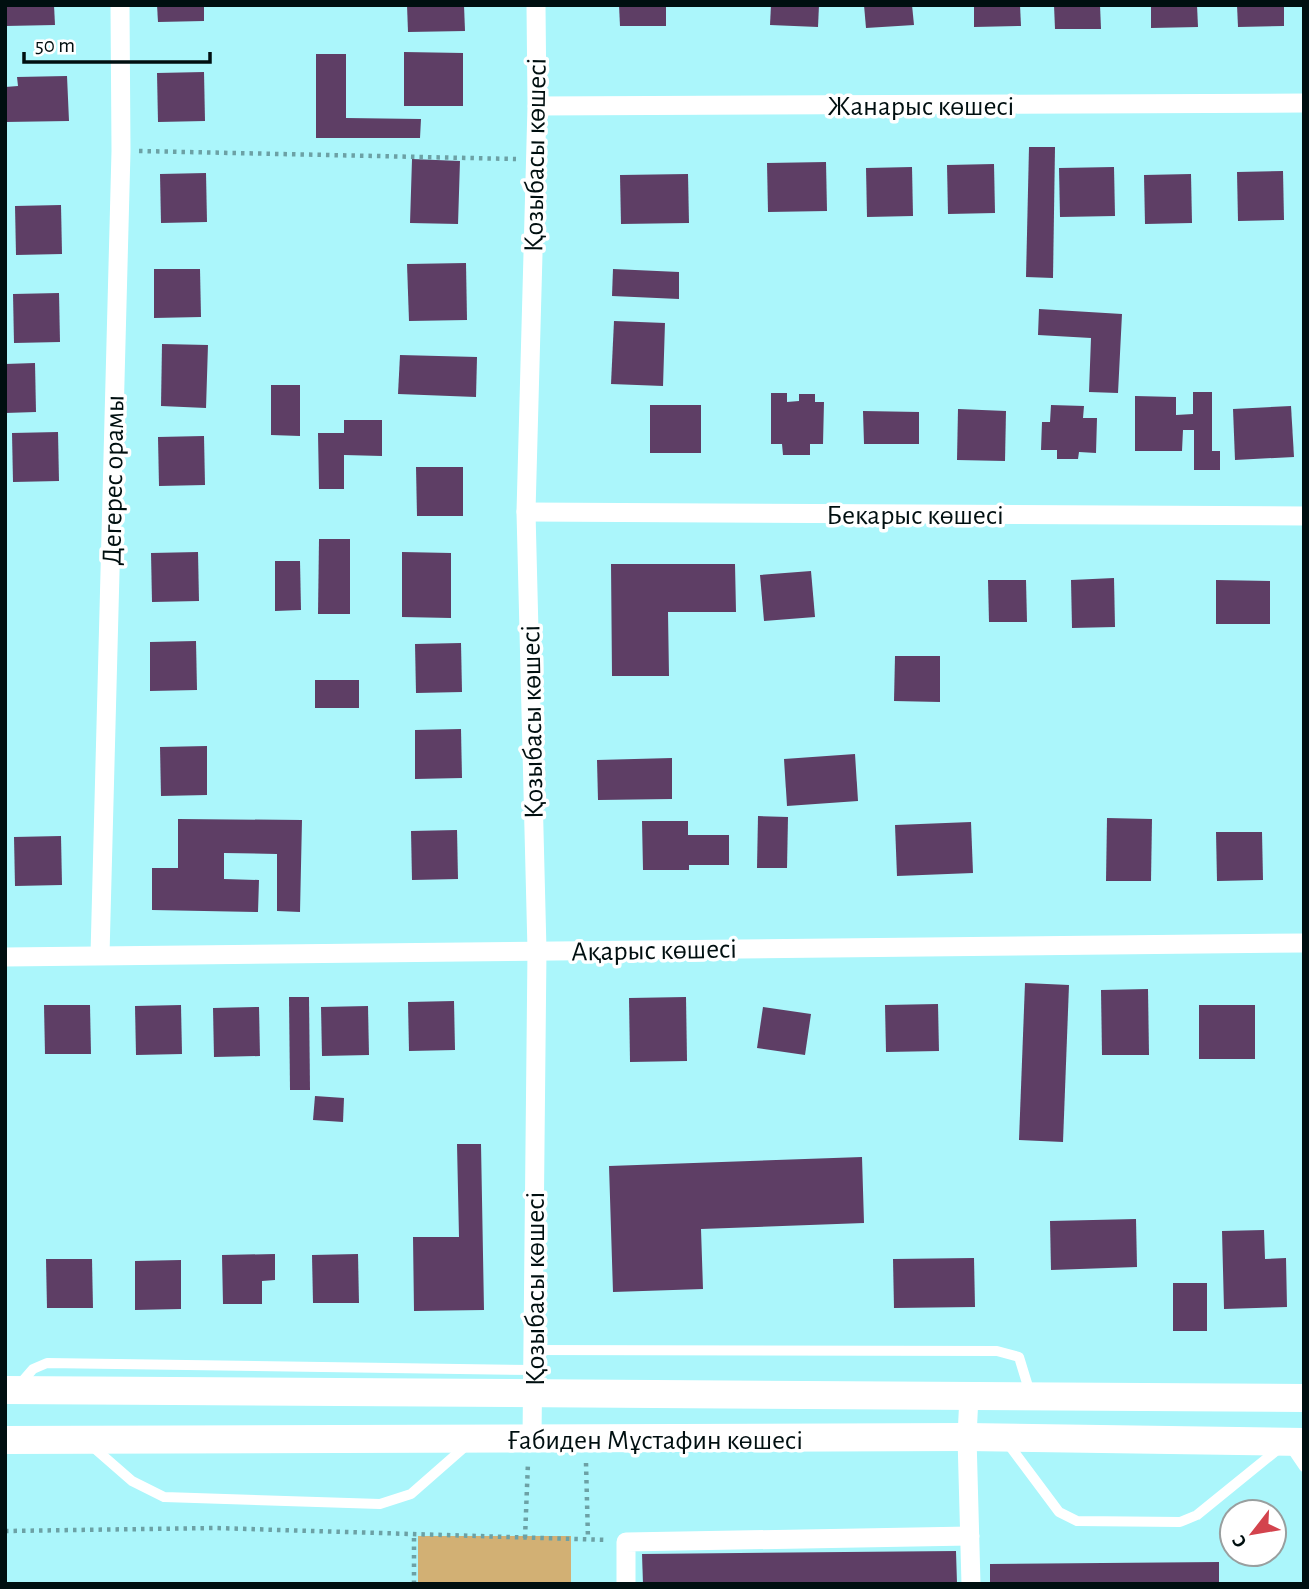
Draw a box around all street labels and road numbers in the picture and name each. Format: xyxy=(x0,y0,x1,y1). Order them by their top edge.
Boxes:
street label: Қозыбасы көшесі xyxy=(520,58,552,252)
street label: Жанарыс көшесі xyxy=(828,93,1014,121)
street label: Дегерес орамы xyxy=(99,395,129,566)
street label: Бекарыс көшесі xyxy=(826,502,1004,530)
street label: Қозыбасы көшесі xyxy=(517,625,549,819)
street label: Ақарыс көшесі xyxy=(571,936,737,966)
street label: Қозыбасы көшесі xyxy=(522,1192,550,1386)
street label: Ғабиден Мұстафин көшесі xyxy=(507,1427,803,1455)

